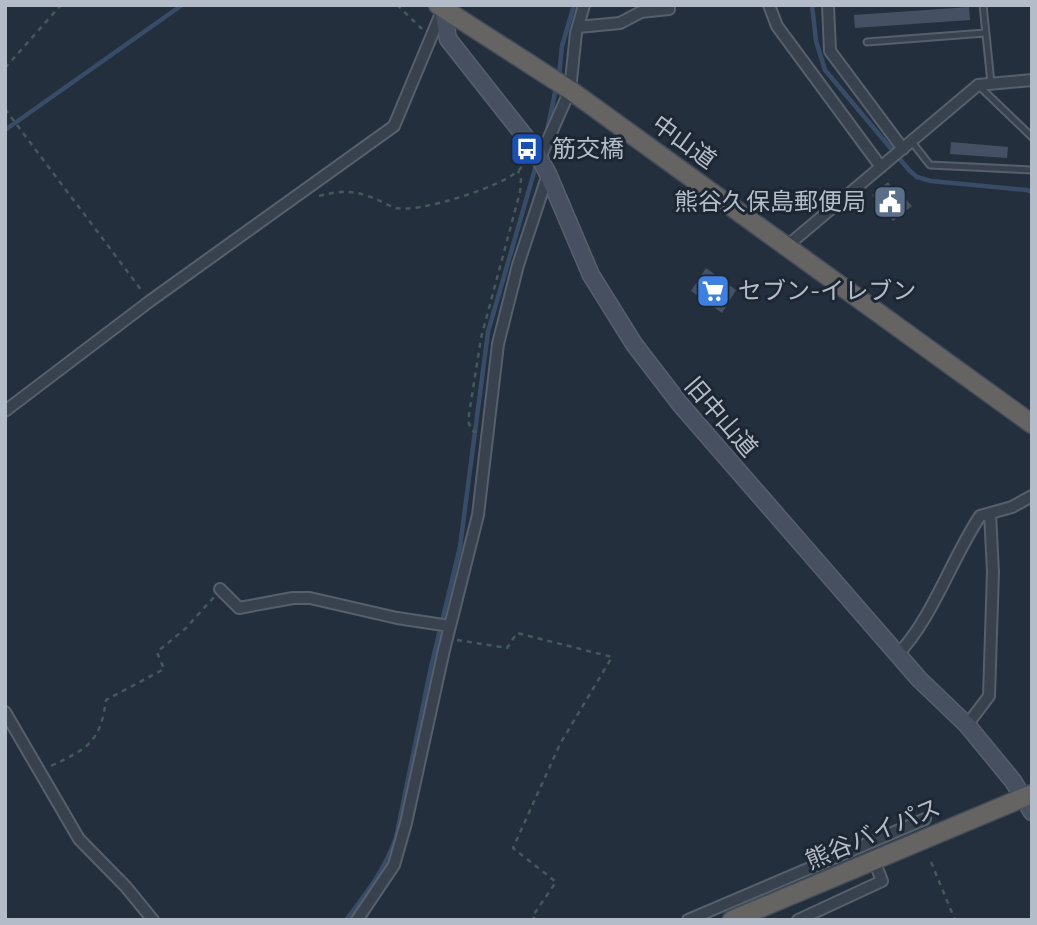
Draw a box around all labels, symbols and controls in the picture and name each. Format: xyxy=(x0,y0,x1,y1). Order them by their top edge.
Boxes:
street label: 中山道 xyxy=(647,108,723,174)
bus stop icon: 筋交橋 xyxy=(508,130,546,168)
place label: 筋交橋 xyxy=(552,133,624,163)
public building icon: 熊谷久保島郵便局 xyxy=(871,183,909,221)
place label: 熊谷久保島郵便局 xyxy=(674,186,866,216)
supermarket icon: セブン-イレブン xyxy=(694,272,732,310)
place label: セブン-イレブン xyxy=(738,275,916,305)
street label: 旧中山道 xyxy=(679,370,765,462)
street label: 熊谷バイパス xyxy=(801,791,945,875)

